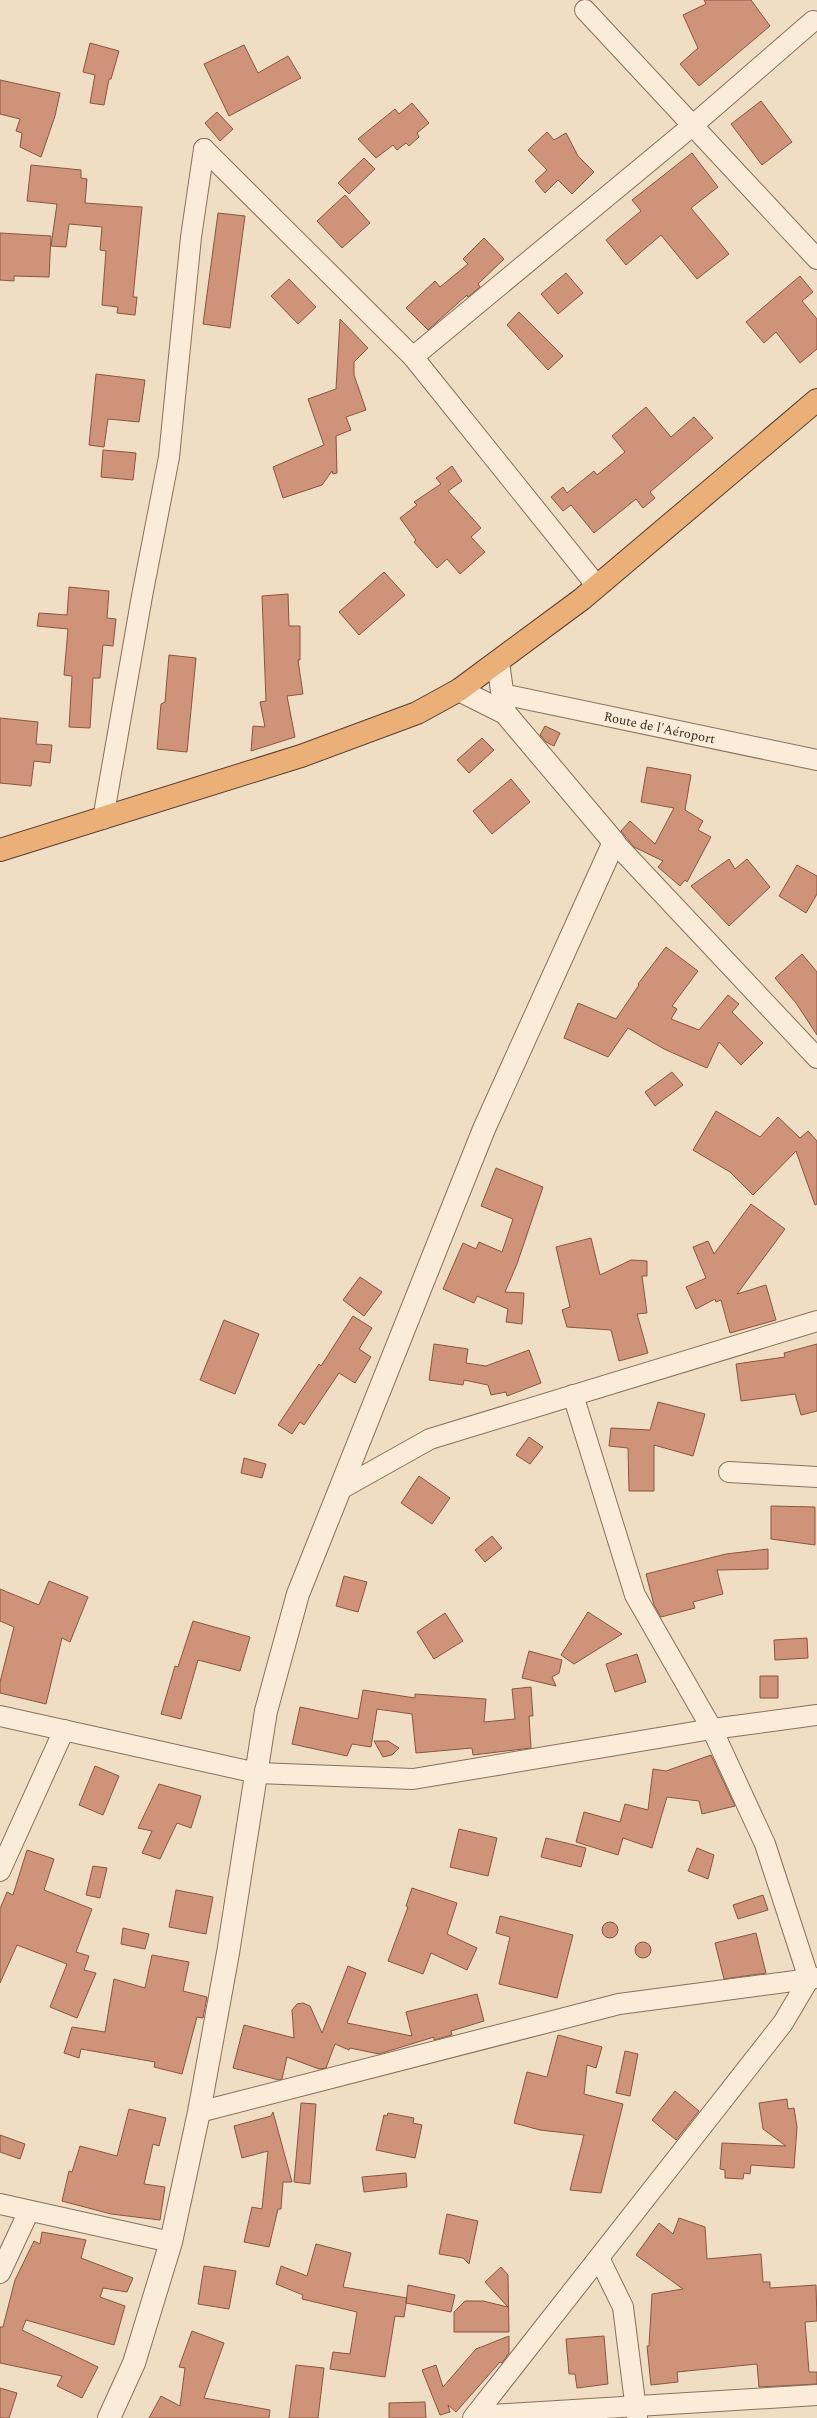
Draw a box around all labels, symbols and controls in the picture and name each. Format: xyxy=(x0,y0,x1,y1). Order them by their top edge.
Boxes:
street label: Route de l'Aéroport xyxy=(602,707,717,749)

